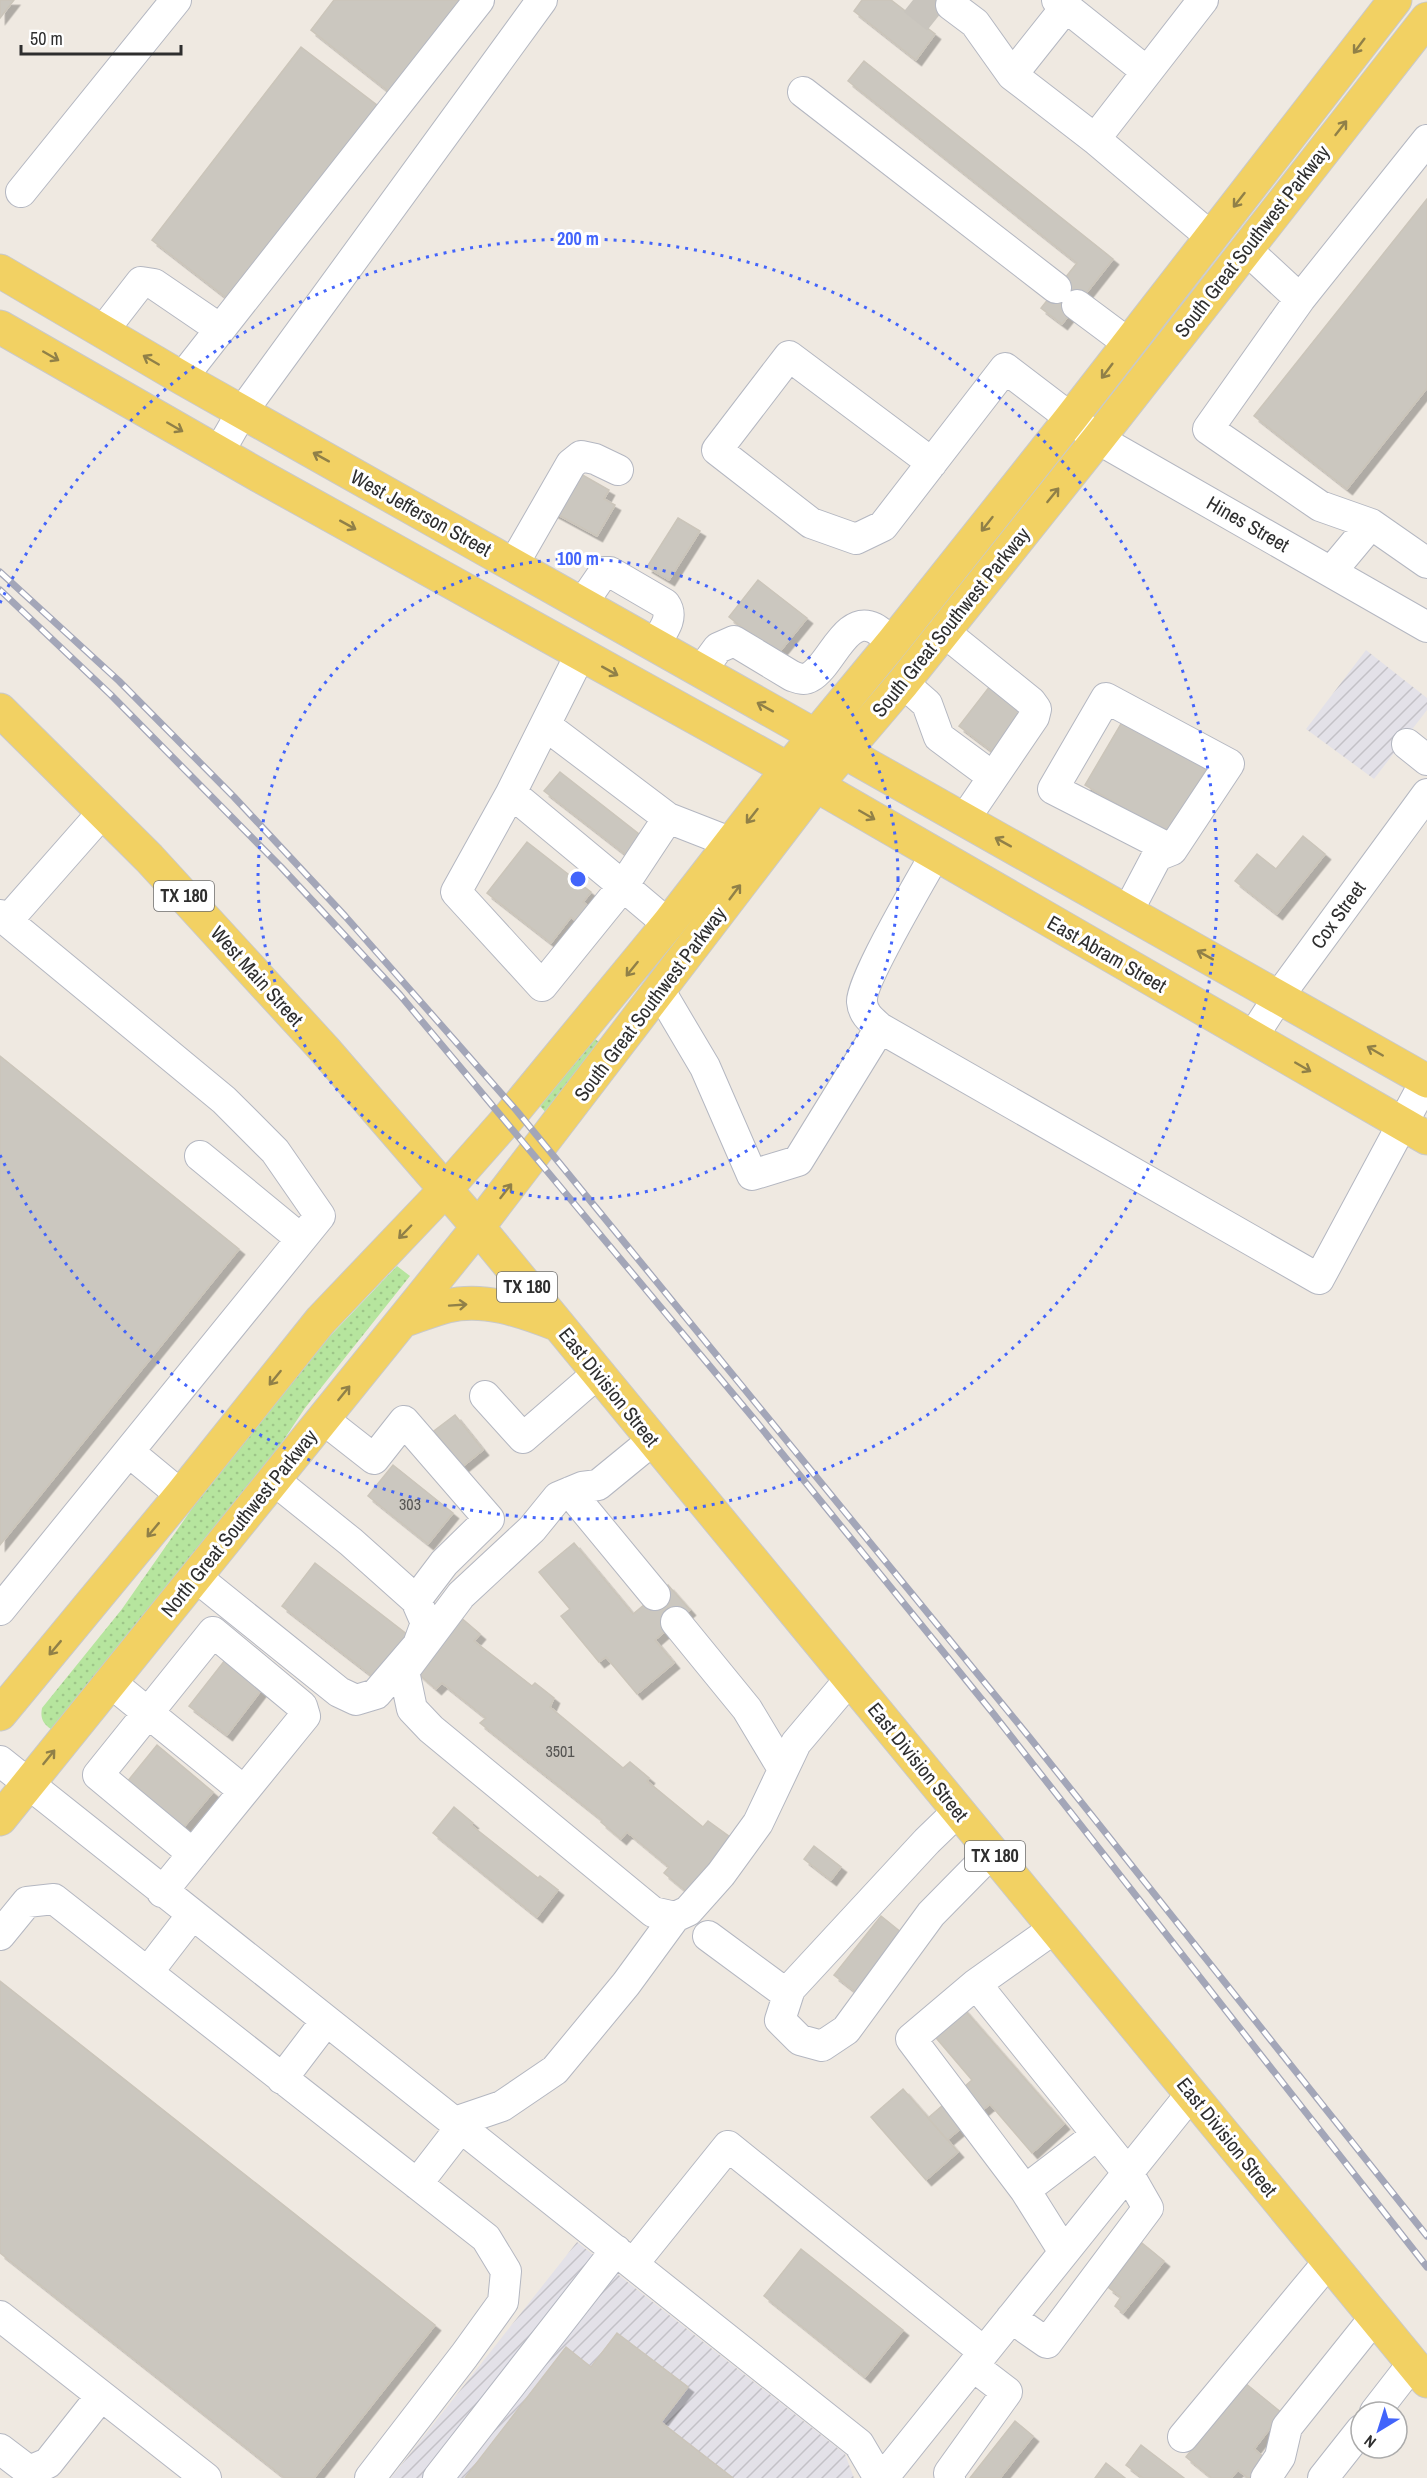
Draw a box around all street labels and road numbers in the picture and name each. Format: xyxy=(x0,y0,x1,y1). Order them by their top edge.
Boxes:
street label: South Great Southwest Parkway xyxy=(1168,138,1336,342)
street label: West Jefferson Street xyxy=(346,463,497,563)
street label: Hines Street xyxy=(1202,489,1295,558)
street label: South Great Southwest Parkway xyxy=(866,520,1036,722)
street label: Cox Street xyxy=(1304,875,1372,954)
road number: TX 180 xyxy=(154,881,214,911)
street label: South Great Southwest Parkway xyxy=(567,900,732,1106)
street label: East Abram Street xyxy=(1043,909,1172,999)
street label: West Main Street xyxy=(205,920,310,1032)
road number: TX 180 xyxy=(497,1272,557,1302)
street label: East Division Street xyxy=(553,1322,666,1452)
street label: North Great Southwest Parkway xyxy=(154,1423,323,1622)
street label: East Division Street xyxy=(862,1697,975,1827)
road number: TX 180 xyxy=(965,1841,1025,1871)
street label: East Division Street xyxy=(1171,2072,1284,2202)

